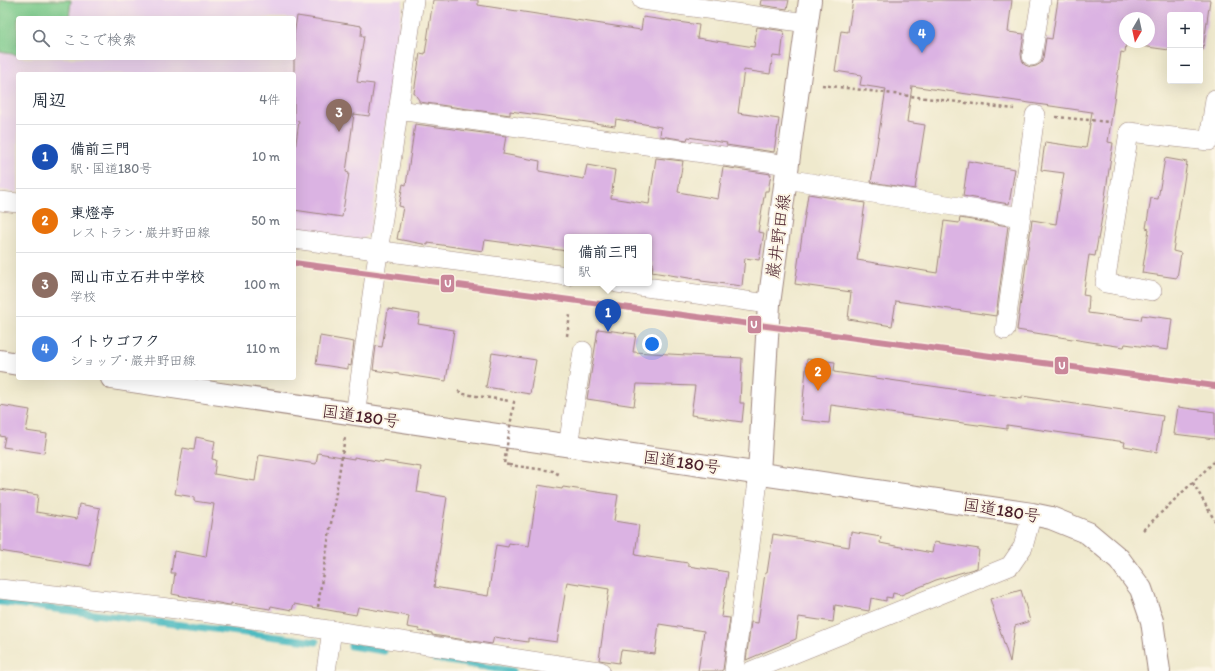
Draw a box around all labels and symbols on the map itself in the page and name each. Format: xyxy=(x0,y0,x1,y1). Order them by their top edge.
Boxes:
north arrow xyxy=(1119,12,1155,48)
pin: 4 xyxy=(909,20,935,53)
pin: 3 xyxy=(326,99,352,132)
street label: 巌井野田線 xyxy=(762,193,794,279)
line badge: U xyxy=(440,274,455,293)
text: U xyxy=(444,277,452,290)
pin: 1 xyxy=(595,299,621,332)
line badge: U xyxy=(747,315,762,334)
text: U xyxy=(750,318,758,331)
your location xyxy=(642,334,662,354)
line badge: U xyxy=(1054,356,1069,375)
pin: 2 xyxy=(805,358,831,391)
text: U xyxy=(1058,359,1066,372)
street label: 国道180号 xyxy=(321,401,401,431)
street label: 国道180号 xyxy=(642,447,722,477)
street label: 国道180号 xyxy=(962,494,1042,526)

